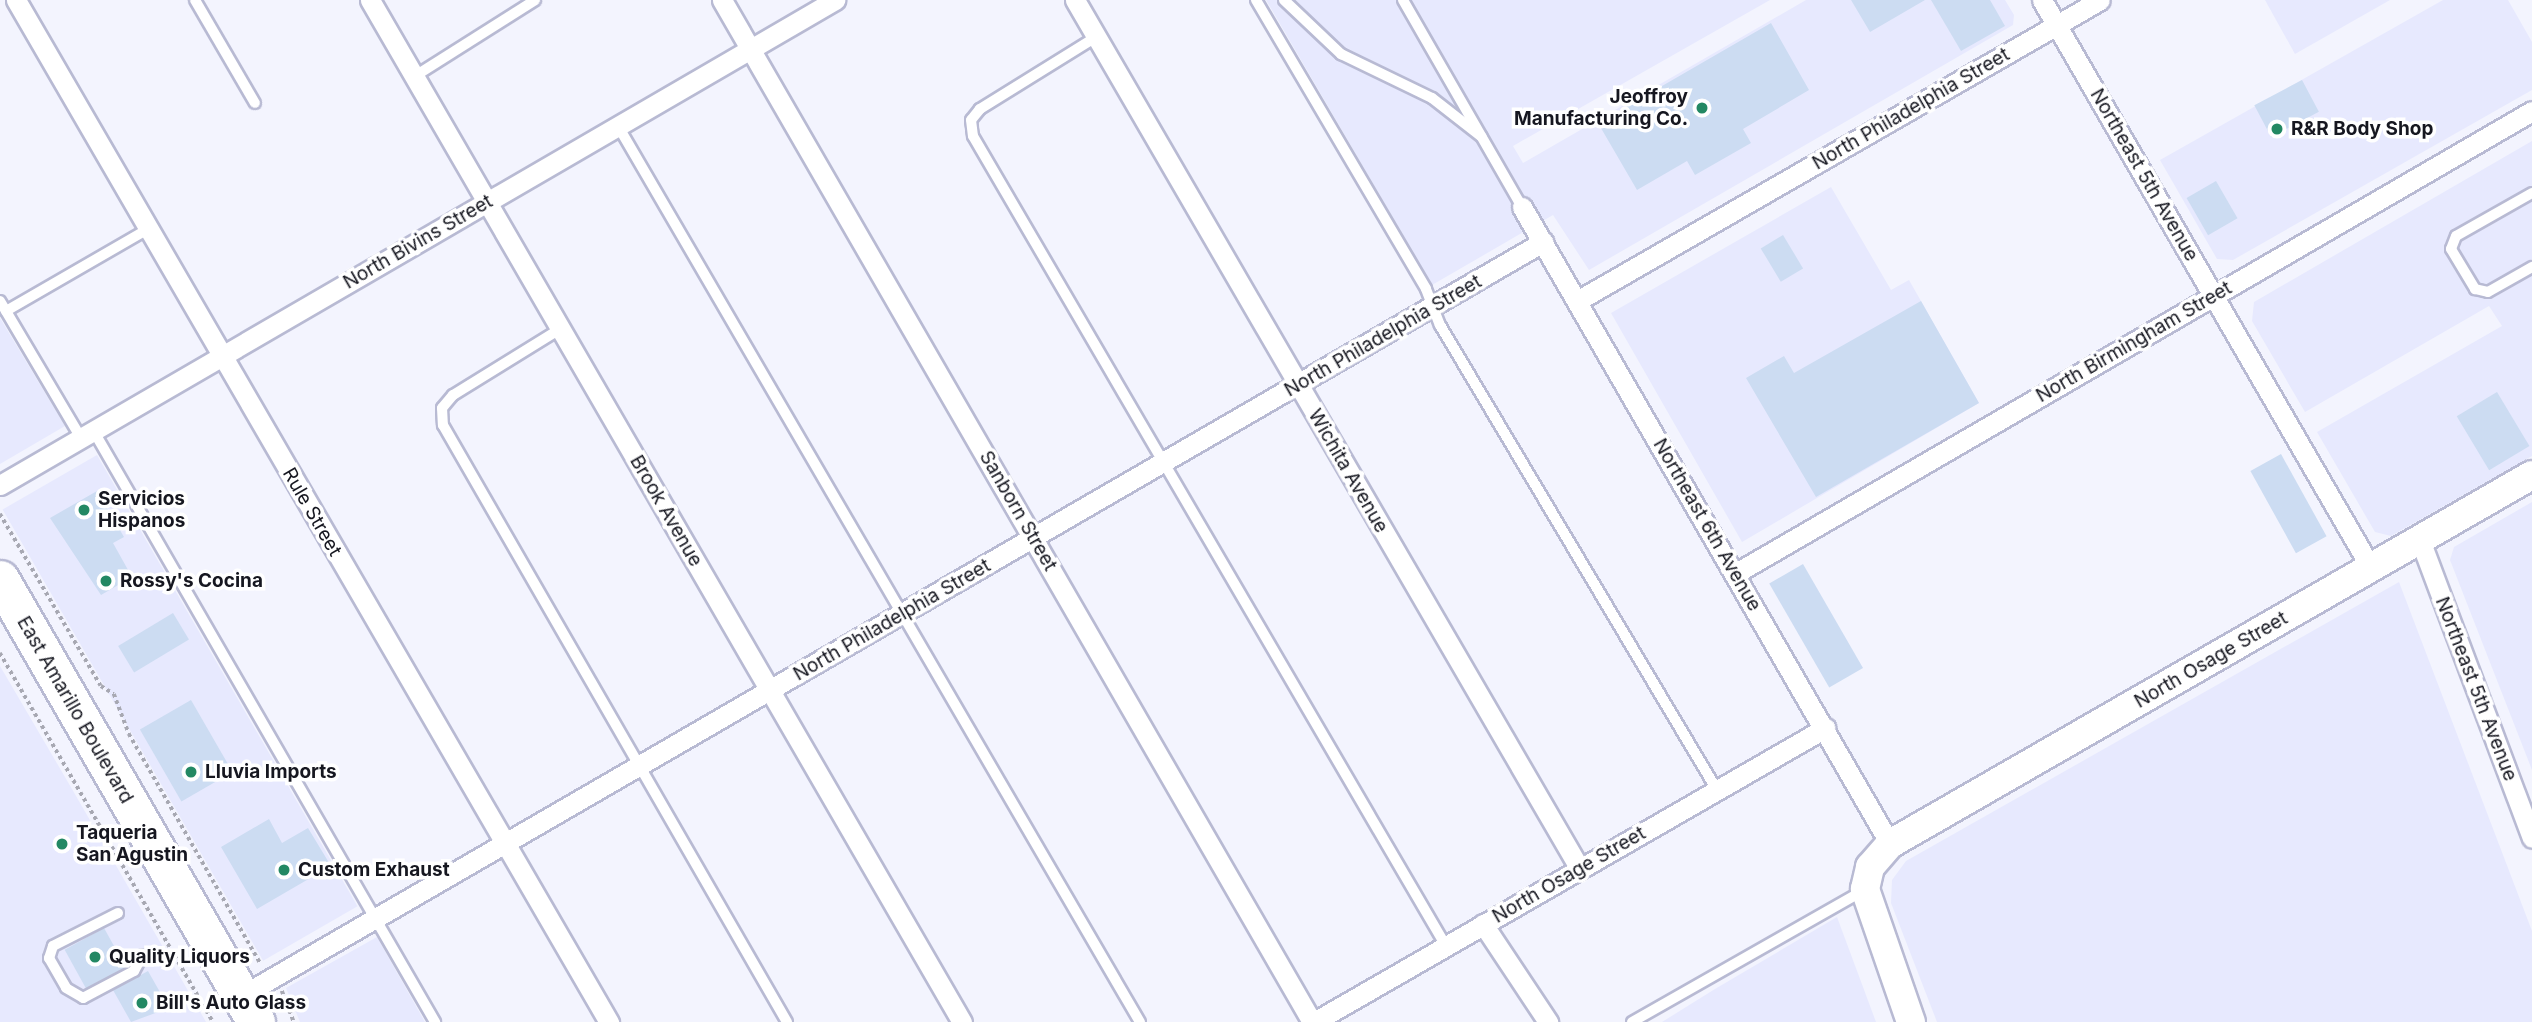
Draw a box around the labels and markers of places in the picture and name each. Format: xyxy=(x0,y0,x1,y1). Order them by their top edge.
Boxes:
place label: Jeoffroy Manufacturing Co. xyxy=(1514,86,1688,130)
marker: Jeoffroy Manufacturing Co. xyxy=(1694,100,1710,116)
place label: R&R Body Shop xyxy=(2291,118,2433,140)
marker: R&R Body Shop xyxy=(2269,121,2285,137)
place label: Servicios Hispanos xyxy=(98,488,185,532)
marker: Servicios Hispanos xyxy=(76,502,92,518)
place label: Rossy's Cocina xyxy=(120,570,263,592)
marker: Rossy's Cocina xyxy=(98,573,114,589)
place label: Lluvia Imports xyxy=(205,761,337,783)
marker: Lluvia Imports xyxy=(183,764,199,780)
place label: Taqueria San Agustin xyxy=(76,822,188,866)
marker: Taqueria San Agustin xyxy=(54,836,70,852)
place label: Custom Exhaust xyxy=(298,859,450,881)
marker: Custom Exhaust xyxy=(276,862,292,878)
place label: Quality Liquors xyxy=(109,946,250,968)
marker: Quality Liquors xyxy=(87,949,103,965)
place label: Bill's Auto Glass xyxy=(156,992,306,1014)
marker: Bill's Auto Glass xyxy=(134,995,150,1011)

